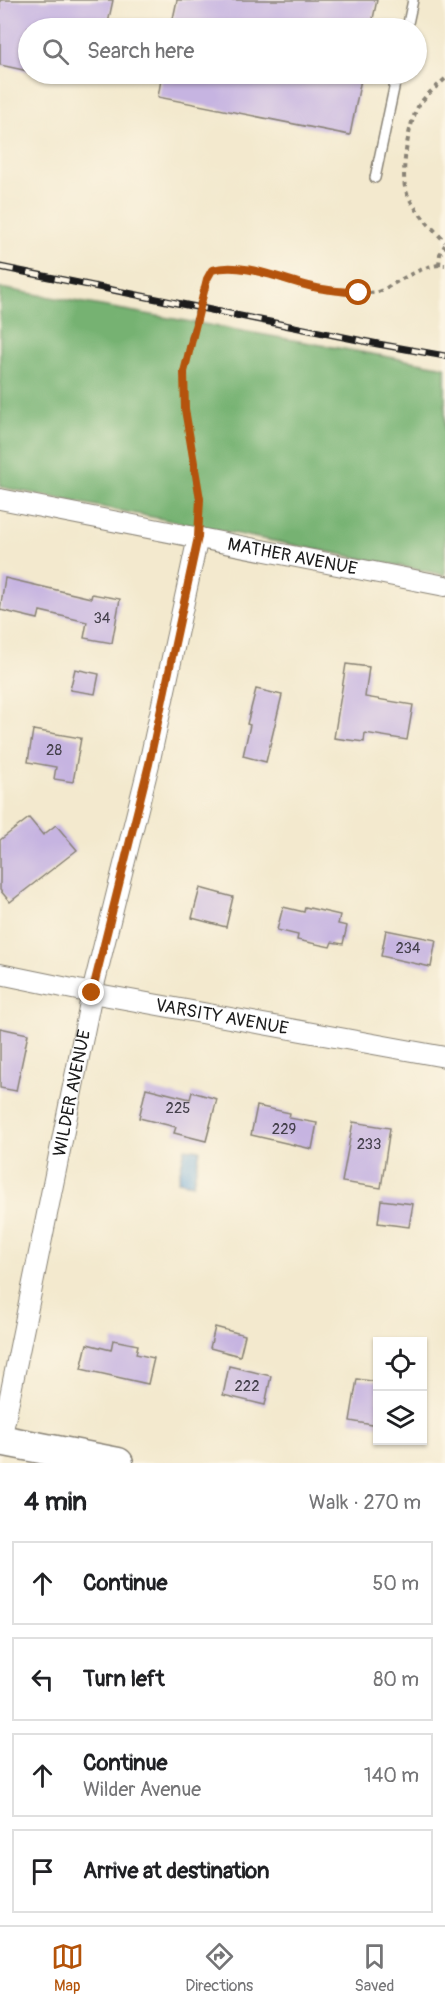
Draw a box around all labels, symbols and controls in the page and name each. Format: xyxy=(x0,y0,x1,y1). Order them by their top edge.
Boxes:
search box xyxy=(18,18,427,84)
icon: search xyxy=(39,35,72,68)
text: Search here xyxy=(87,37,194,65)
route start xyxy=(345,279,371,305)
street label: MATHER AVENUE xyxy=(226,533,359,581)
house number: 34 xyxy=(93,609,111,628)
house number: 28 xyxy=(46,741,62,760)
house number: 234 xyxy=(395,939,421,958)
route end xyxy=(78,979,104,1005)
street label: VARSITY AVENUE xyxy=(153,994,290,1040)
street label: WILDER AVENUE xyxy=(48,1028,96,1159)
house number: 225 xyxy=(166,1099,190,1118)
house number: 229 xyxy=(272,1120,296,1139)
house number: 233 xyxy=(357,1135,381,1154)
map controls xyxy=(373,1337,427,1445)
button: locate xyxy=(373,1337,427,1391)
house number: 222 xyxy=(234,1377,260,1396)
button: layers xyxy=(373,1391,427,1445)
text: 4 min xyxy=(24,1486,87,1518)
text: Walk · 270 m xyxy=(309,1490,421,1515)
icon: ahead xyxy=(26,1567,59,1600)
text: Continue xyxy=(83,1569,167,1597)
text: 50 m xyxy=(372,1571,419,1596)
icon: left xyxy=(26,1663,59,1696)
text: Turn left xyxy=(83,1665,165,1693)
text: 80 m xyxy=(373,1667,419,1692)
text: Continue xyxy=(83,1749,167,1777)
icon: ahead xyxy=(26,1759,59,1792)
text: 140 m xyxy=(364,1763,419,1788)
text: Wilder Avenue xyxy=(83,1777,201,1802)
icon: arrive xyxy=(26,1855,59,1888)
text: Arrive at destination xyxy=(83,1857,269,1885)
tab: Map xyxy=(51,1940,84,1996)
tab: Directions xyxy=(185,1940,253,1996)
tab: Saved xyxy=(355,1940,394,1996)

